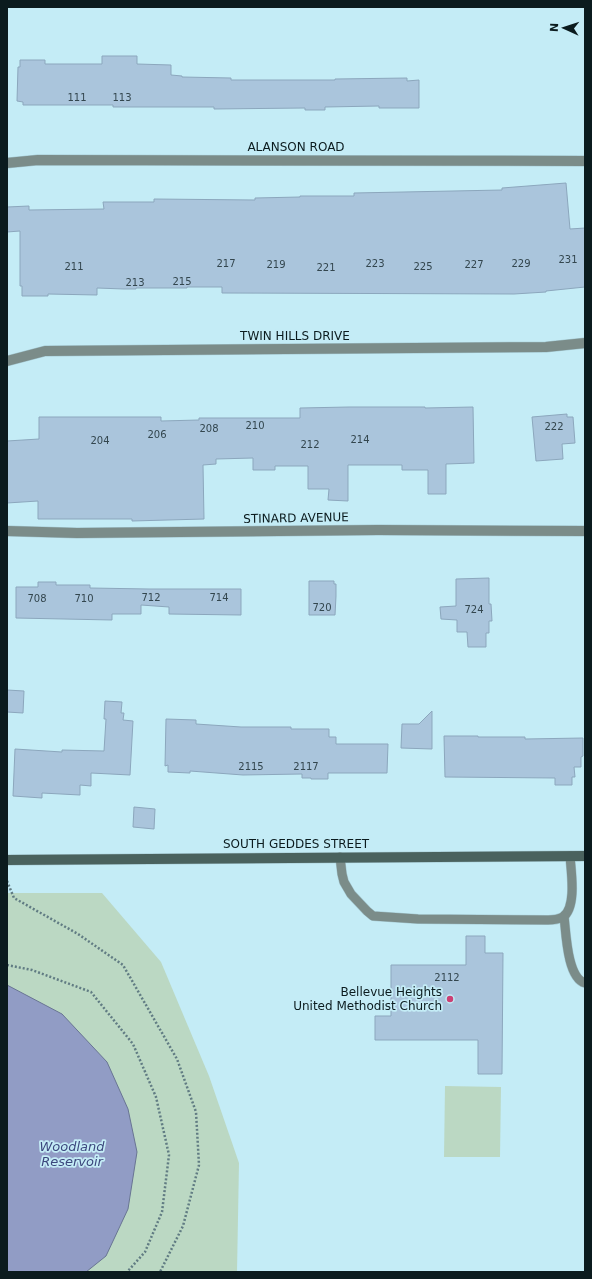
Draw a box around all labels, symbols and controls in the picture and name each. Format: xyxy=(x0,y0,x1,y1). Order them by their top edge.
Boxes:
north arrow xyxy=(544,8,584,48)
text: N xyxy=(548,23,561,32)
house number: 111 xyxy=(67,92,87,103)
house number: 113 xyxy=(112,92,132,103)
street label: ALANSON ROAD xyxy=(247,140,345,154)
house number: 231 xyxy=(558,254,578,265)
house number: 217 xyxy=(216,258,236,269)
house number: 223 xyxy=(365,258,385,269)
house number: 229 xyxy=(511,258,531,269)
house number: 219 xyxy=(266,259,286,270)
house number: 227 xyxy=(464,259,484,270)
house number: 211 xyxy=(64,261,84,272)
house number: 225 xyxy=(413,261,433,272)
house number: 221 xyxy=(316,262,336,273)
house number: 215 xyxy=(172,276,192,287)
house number: 213 xyxy=(125,277,145,288)
street label: TWIN HILLS DRIVE xyxy=(239,329,350,343)
house number: 210 xyxy=(245,420,265,431)
house number: 222 xyxy=(544,421,564,432)
house number: 208 xyxy=(199,423,219,434)
house number: 206 xyxy=(147,429,167,440)
house number: 214 xyxy=(350,434,370,445)
house number: 204 xyxy=(90,435,110,446)
house number: 212 xyxy=(300,439,320,450)
street label: STINARD AVENUE xyxy=(243,510,349,526)
house number: 712 xyxy=(141,592,161,603)
house number: 714 xyxy=(209,592,229,603)
house number: 708 xyxy=(27,593,47,604)
house number: 710 xyxy=(74,593,94,604)
house number: 720 xyxy=(312,602,332,613)
house number: 724 xyxy=(464,604,484,615)
house number: 2115 xyxy=(238,761,264,772)
house number: 2117 xyxy=(293,761,319,772)
street label: SOUTH GEDDES STREET xyxy=(223,837,370,851)
house number: 2112 xyxy=(434,972,460,983)
place label: Bellevue Heights United Methodist Church xyxy=(293,985,442,1013)
marker: Bellevue Heights United Methodist Church xyxy=(445,994,455,1004)
water label: Woodland Reservoir xyxy=(39,1139,105,1169)

